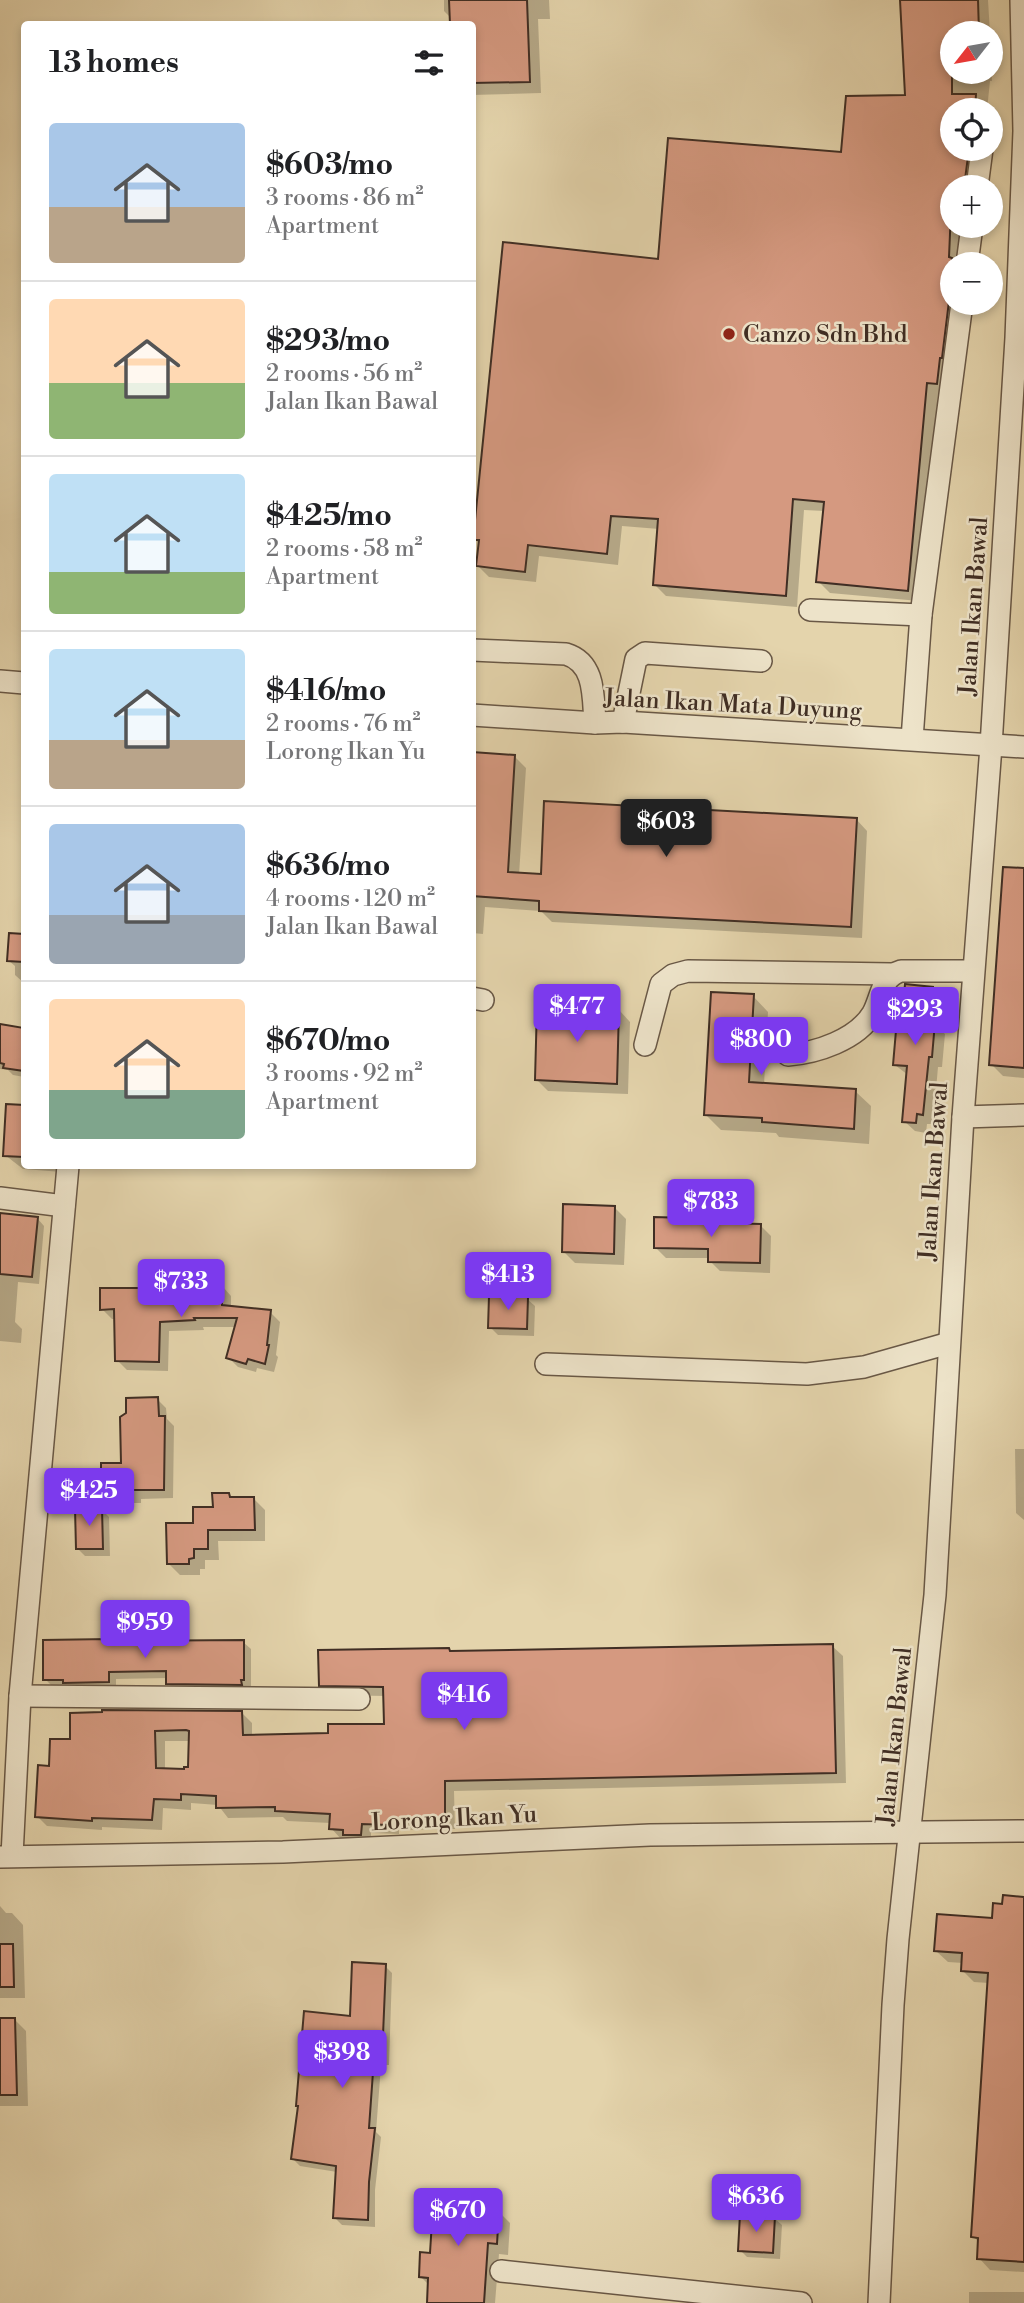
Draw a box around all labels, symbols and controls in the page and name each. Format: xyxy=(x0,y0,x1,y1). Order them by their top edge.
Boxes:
north arrow xyxy=(940,21,1003,84)
map controls xyxy=(940,21,1003,315)
text: 13 homes xyxy=(49,44,179,82)
icon: filters xyxy=(410,44,448,82)
button: locate xyxy=(940,98,1003,161)
text: $603/mo xyxy=(266,146,393,184)
icon: home xyxy=(105,151,189,235)
button: + xyxy=(940,175,1003,238)
text: 3 rooms · 86 m² xyxy=(266,184,423,212)
text: Apartment xyxy=(266,212,379,240)
button: − xyxy=(940,252,1003,315)
place label: Canzo Sdn Bhd xyxy=(743,320,908,350)
text: $293/mo xyxy=(266,322,390,360)
marker: Canzo Sdn Bhd xyxy=(721,326,737,342)
icon: home xyxy=(105,327,189,411)
text: 2 rooms · 56 m² xyxy=(266,360,422,388)
text: Jalan Ikan Bawal xyxy=(266,388,438,416)
text: $425/mo xyxy=(266,497,392,535)
icon: home xyxy=(105,502,189,586)
street label: Jalan Ikan Bawal xyxy=(953,516,995,698)
text: 2 rooms · 58 m² xyxy=(266,535,423,563)
text: Apartment xyxy=(266,563,379,591)
text: $416/mo xyxy=(266,672,386,710)
icon: home xyxy=(105,677,189,761)
street label: Jalan Ikan Mata Duyung xyxy=(602,683,863,727)
text: 2 rooms · 76 m² xyxy=(266,710,421,738)
text: Lorong Ikan Yu xyxy=(266,738,425,766)
pin: $603 xyxy=(625,800,707,859)
text: $603 xyxy=(637,808,695,836)
text: $636/mo xyxy=(266,847,390,885)
icon: home xyxy=(105,852,189,936)
text: 4 rooms · 120 m² xyxy=(266,885,435,913)
text: Jalan Ikan Bawal xyxy=(266,913,438,941)
pin: $477 xyxy=(536,984,618,1044)
pin: $293 xyxy=(874,988,956,1047)
text: $477 xyxy=(550,993,604,1021)
text: $293 xyxy=(887,996,943,1024)
pin: $800 xyxy=(720,1018,802,1077)
text: $670/mo xyxy=(266,1022,391,1060)
text: $800 xyxy=(730,1026,792,1054)
icon: home xyxy=(105,1027,189,1111)
text: 3 rooms · 92 m² xyxy=(266,1060,422,1088)
street label: Jalan Ikan Bawal xyxy=(913,1081,955,1263)
text: Apartment xyxy=(266,1088,379,1116)
pin: $783 xyxy=(670,1180,752,1239)
text: $783 xyxy=(683,1188,739,1216)
pin: $413 xyxy=(467,1252,549,1312)
pin: $733 xyxy=(140,1260,222,1319)
text: $413 xyxy=(481,1261,535,1289)
text: $733 xyxy=(154,1268,208,1296)
pin: $425 xyxy=(48,1468,130,1528)
text: $425 xyxy=(60,1477,118,1505)
pin: $959 xyxy=(104,1600,186,1660)
text: $959 xyxy=(117,1609,173,1637)
street label: Jalan Ikan Bawal xyxy=(871,1645,919,1828)
pin: $416 xyxy=(423,1672,505,1732)
text: $416 xyxy=(437,1681,491,1709)
street label: Lorong Ikan Yu xyxy=(370,1800,538,1838)
pin: $398 xyxy=(301,2030,383,2090)
text: $398 xyxy=(314,2039,370,2067)
pin: $636 xyxy=(715,2174,797,2234)
text: $636 xyxy=(728,2183,784,2211)
pin: $670 xyxy=(417,2188,499,2248)
text: $670 xyxy=(430,2197,486,2225)

